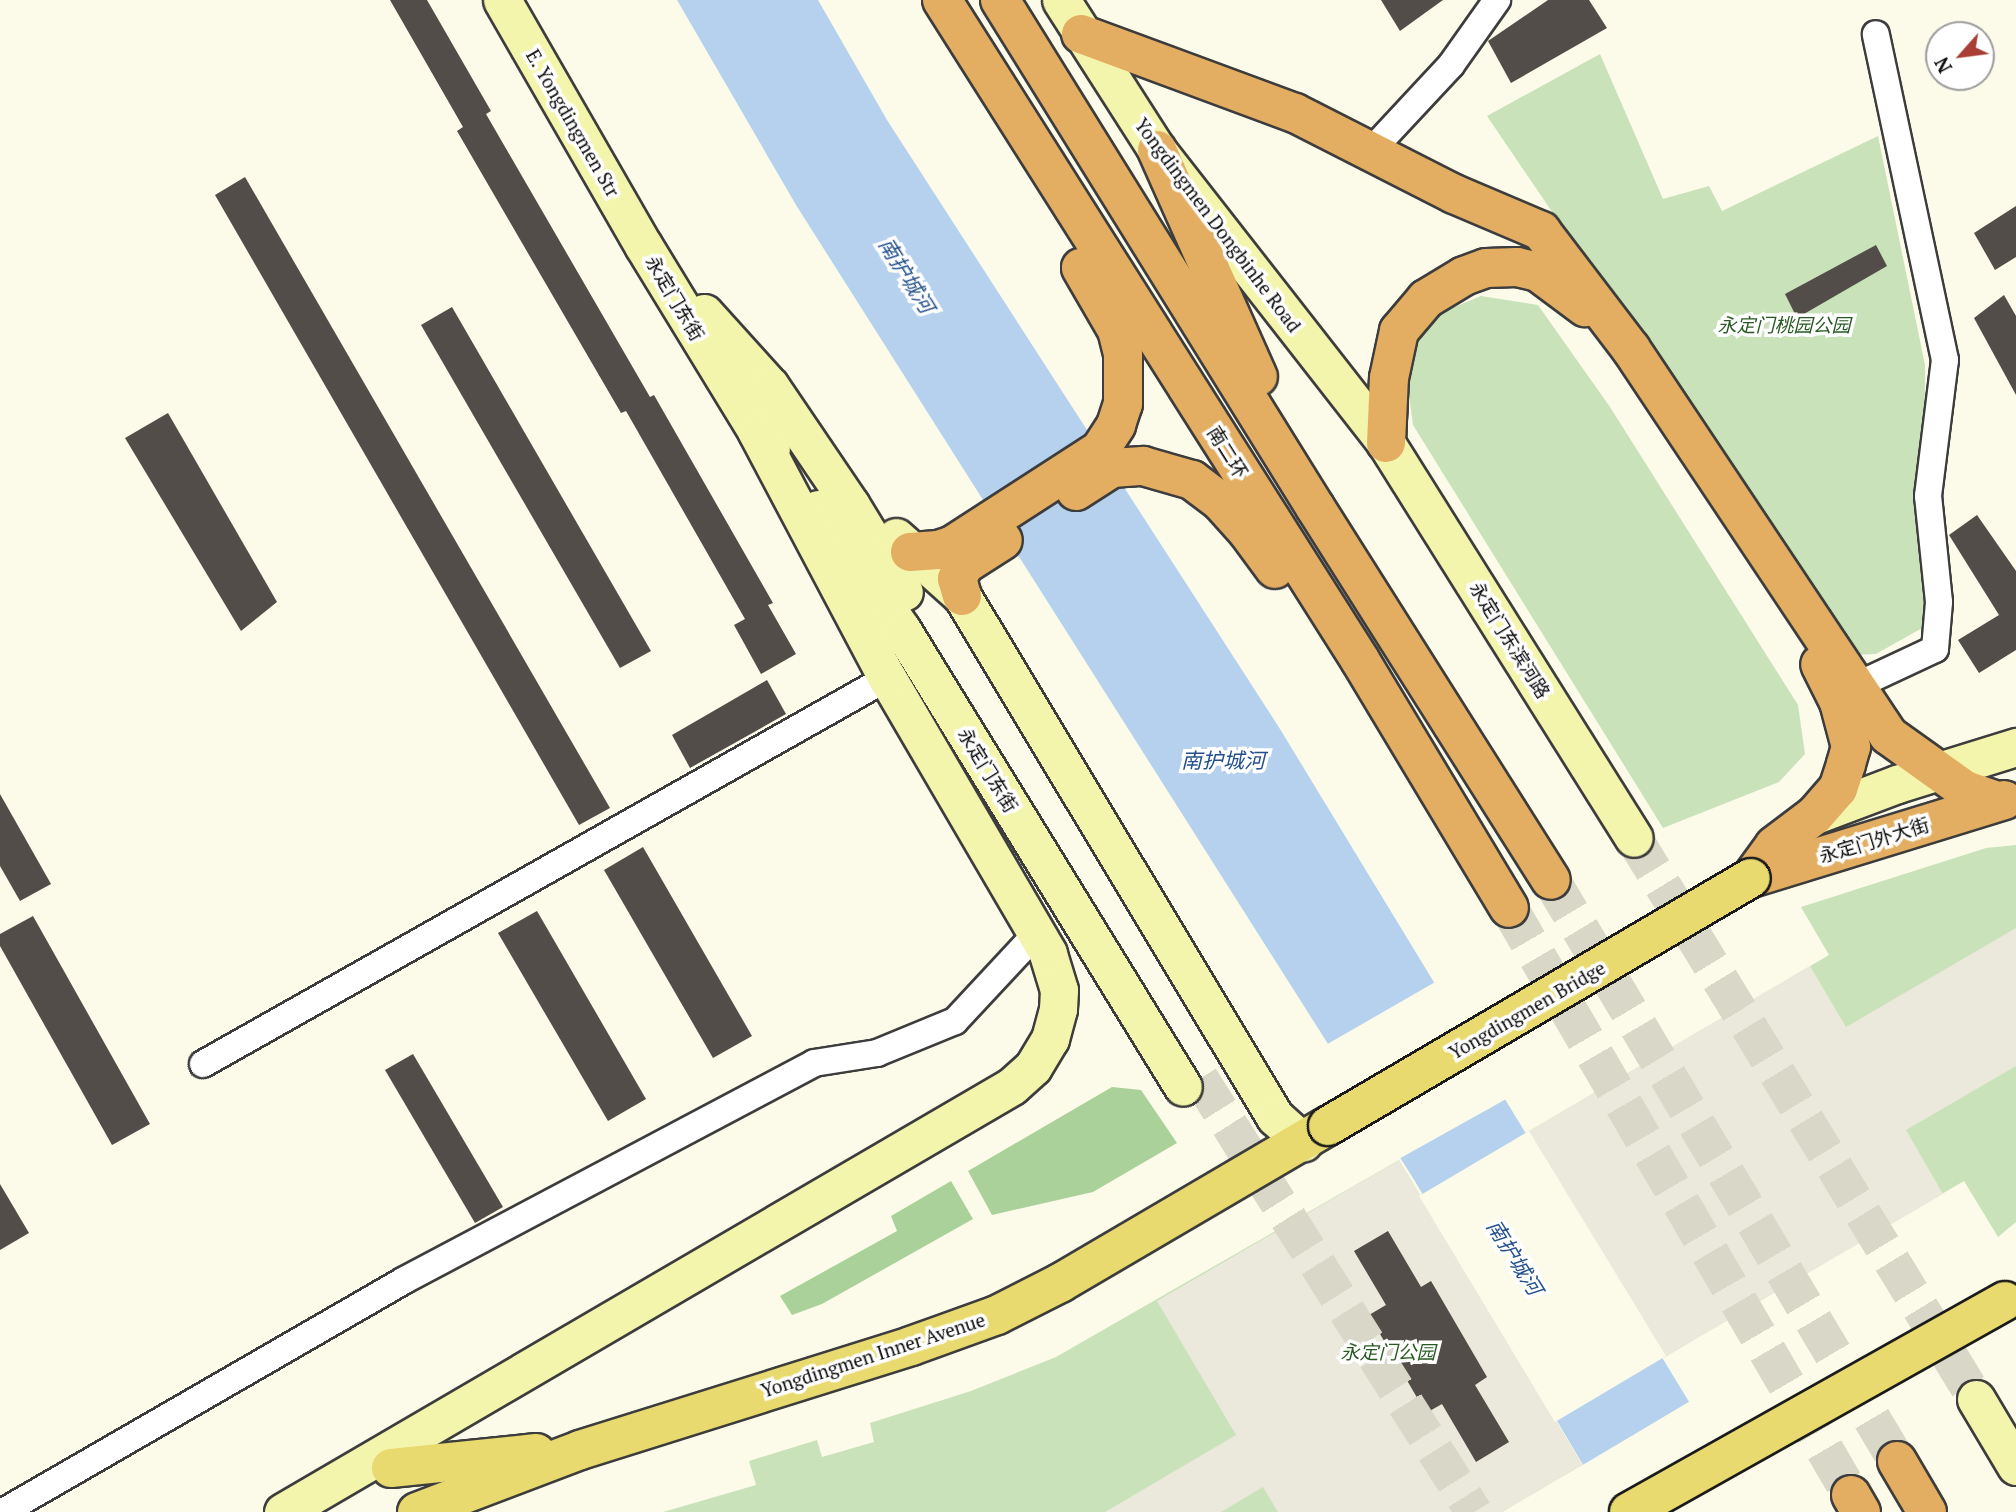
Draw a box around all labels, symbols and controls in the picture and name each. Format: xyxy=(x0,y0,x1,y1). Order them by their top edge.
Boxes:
north arrow xyxy=(1925,21,1995,91)
street label: E. Yongdingmen Str xyxy=(521,45,625,201)
text: N xyxy=(1928,53,1957,77)
street label: Yongdingmen Dongbinhe Road xyxy=(1130,114,1306,336)
water label: 南护城河 xyxy=(874,233,940,317)
street label: 永定门东街 xyxy=(641,251,709,345)
park label: 永定门桃园公园 xyxy=(1718,314,1850,336)
street label: 南二环 xyxy=(1203,422,1253,482)
street label: 永定门东滨河路 xyxy=(1465,578,1555,702)
street label: 永定门东街 xyxy=(953,724,1023,816)
water label: 南护城河 xyxy=(1181,747,1265,773)
street label: 永定门外大街 xyxy=(1816,812,1932,868)
street label: Yongdingmen Bridge xyxy=(1445,956,1609,1064)
water label: 南护城河 xyxy=(1482,1215,1548,1299)
street label: Yongdingmen Inner Avenue xyxy=(758,1308,988,1402)
park label: 永定门公园 xyxy=(1341,1341,1435,1363)

